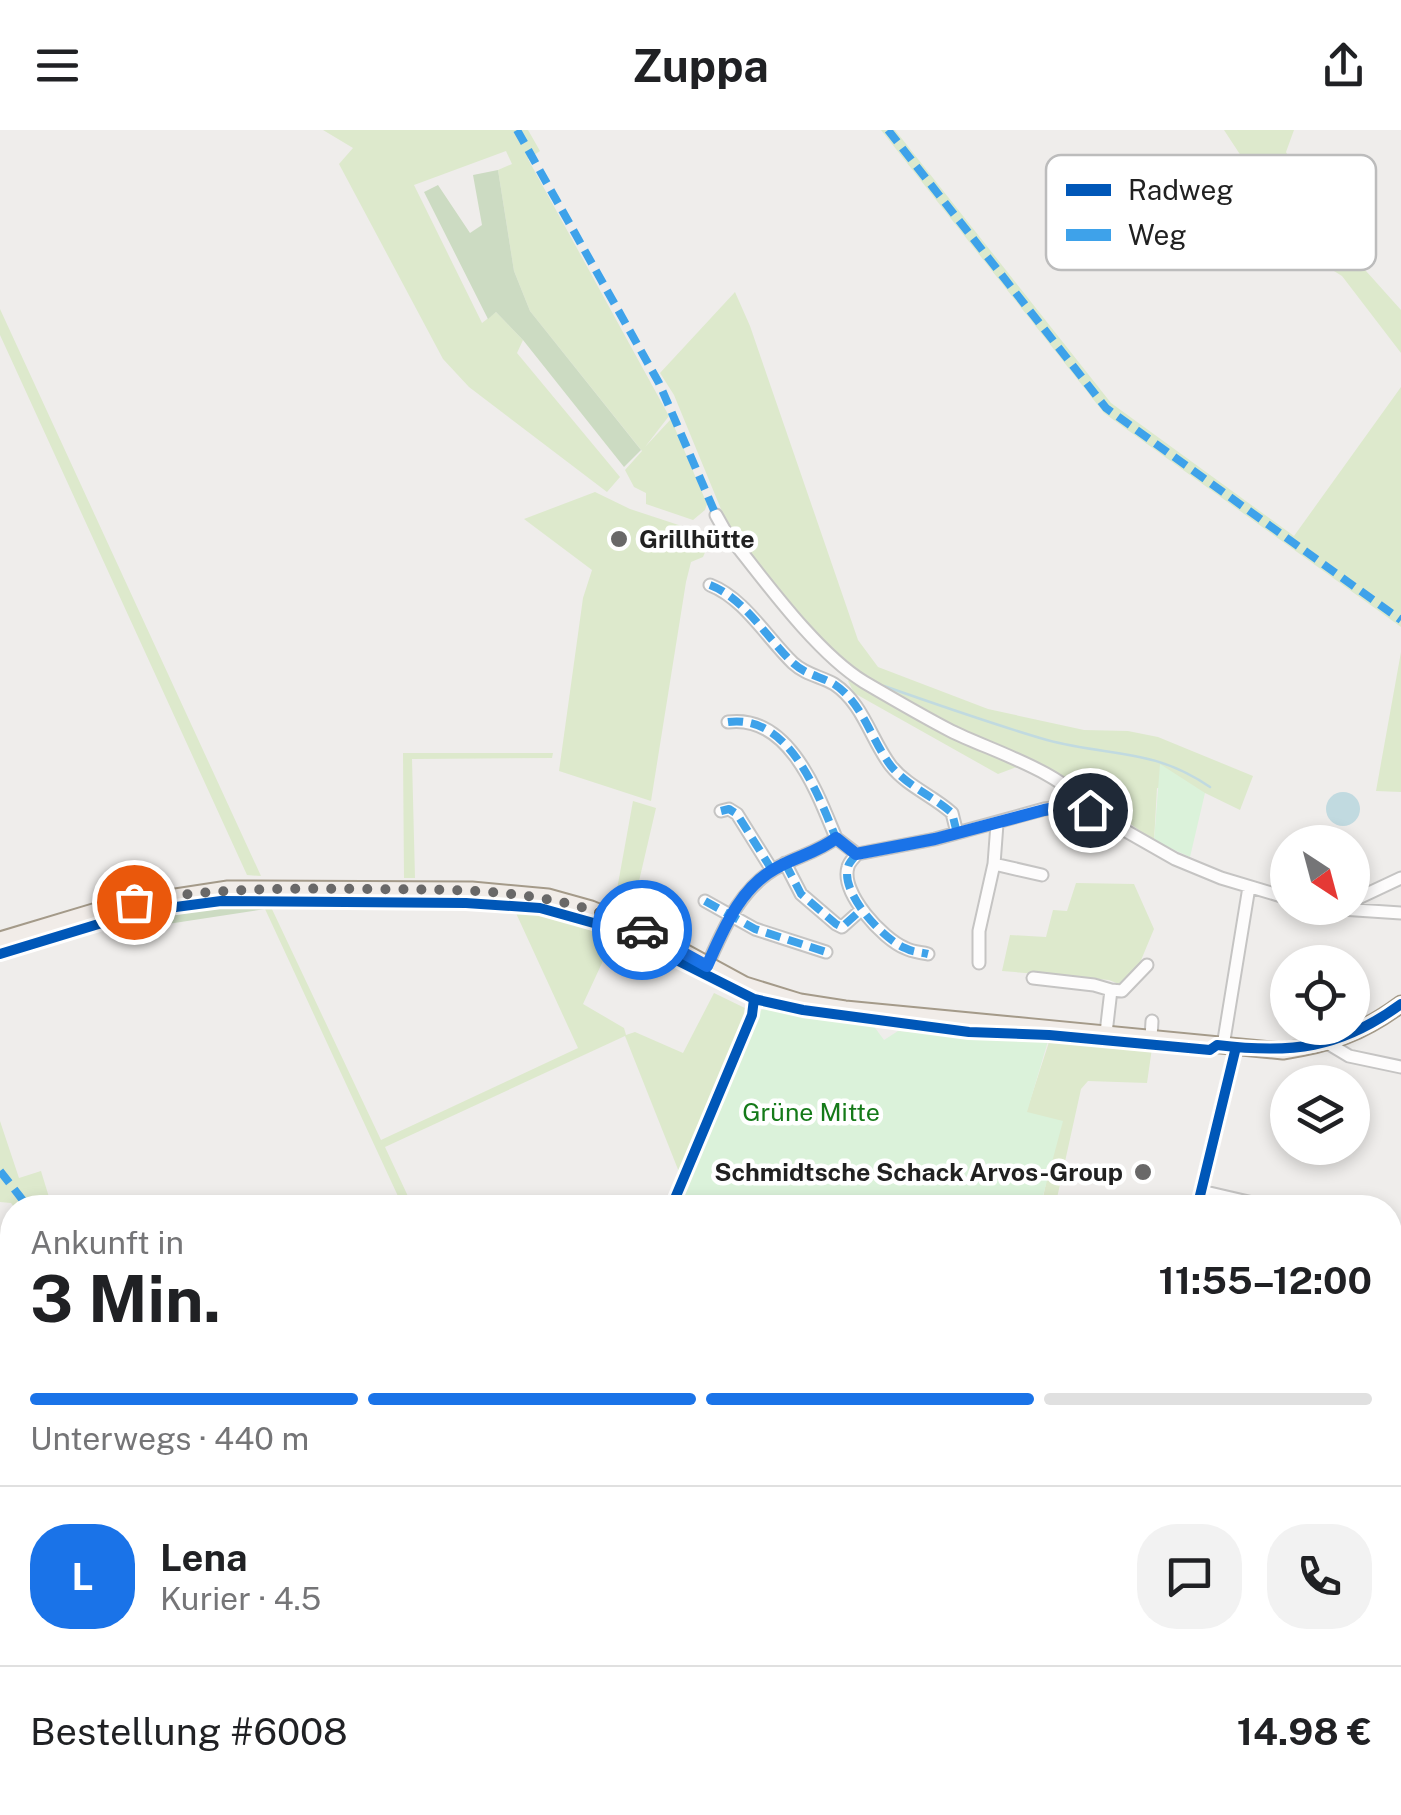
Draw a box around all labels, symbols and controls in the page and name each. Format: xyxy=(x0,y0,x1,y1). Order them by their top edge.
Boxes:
icon: menu xyxy=(30,38,85,93)
icon: share xyxy=(1316,38,1371,93)
text: Zuppa xyxy=(632,39,769,92)
legend xyxy=(1046,155,1376,270)
text: Radweg xyxy=(1128,173,1234,206)
text: Weg xyxy=(1128,218,1187,251)
place label: Grillhütte xyxy=(639,524,755,554)
marker: Grillhütte xyxy=(608,528,630,550)
pin xyxy=(1048,768,1133,853)
icon: home xyxy=(1063,783,1118,838)
north arrow xyxy=(1270,825,1370,925)
map controls xyxy=(1270,825,1370,1165)
pin xyxy=(92,860,177,945)
icon: bag xyxy=(107,875,162,930)
courier xyxy=(592,880,692,980)
icon: car xyxy=(615,903,670,958)
button: locate xyxy=(1270,945,1370,1045)
button: layers xyxy=(1270,1065,1370,1165)
park label: Grüne Mitte xyxy=(742,1097,880,1127)
place label: Schmidtsche Schack Arvos-Group xyxy=(714,1157,1123,1187)
marker: Schmidtsche Schack Arvos-Group xyxy=(1132,1161,1154,1183)
text: Ankunft in xyxy=(30,1224,184,1261)
text: 11:55–12:00 xyxy=(1159,1258,1372,1303)
text: 3 Min. xyxy=(30,1260,221,1337)
text: Unterwegs · 440 m xyxy=(30,1420,309,1457)
button: chat xyxy=(1137,1524,1242,1629)
button: phone xyxy=(1267,1524,1372,1629)
text: Lena xyxy=(160,1535,247,1580)
text: L xyxy=(72,1554,93,1599)
text: Kurier · 4.5 xyxy=(160,1580,321,1617)
text: Bestellung #6008 xyxy=(30,1709,348,1754)
text: 14.98 € xyxy=(1237,1709,1372,1754)

